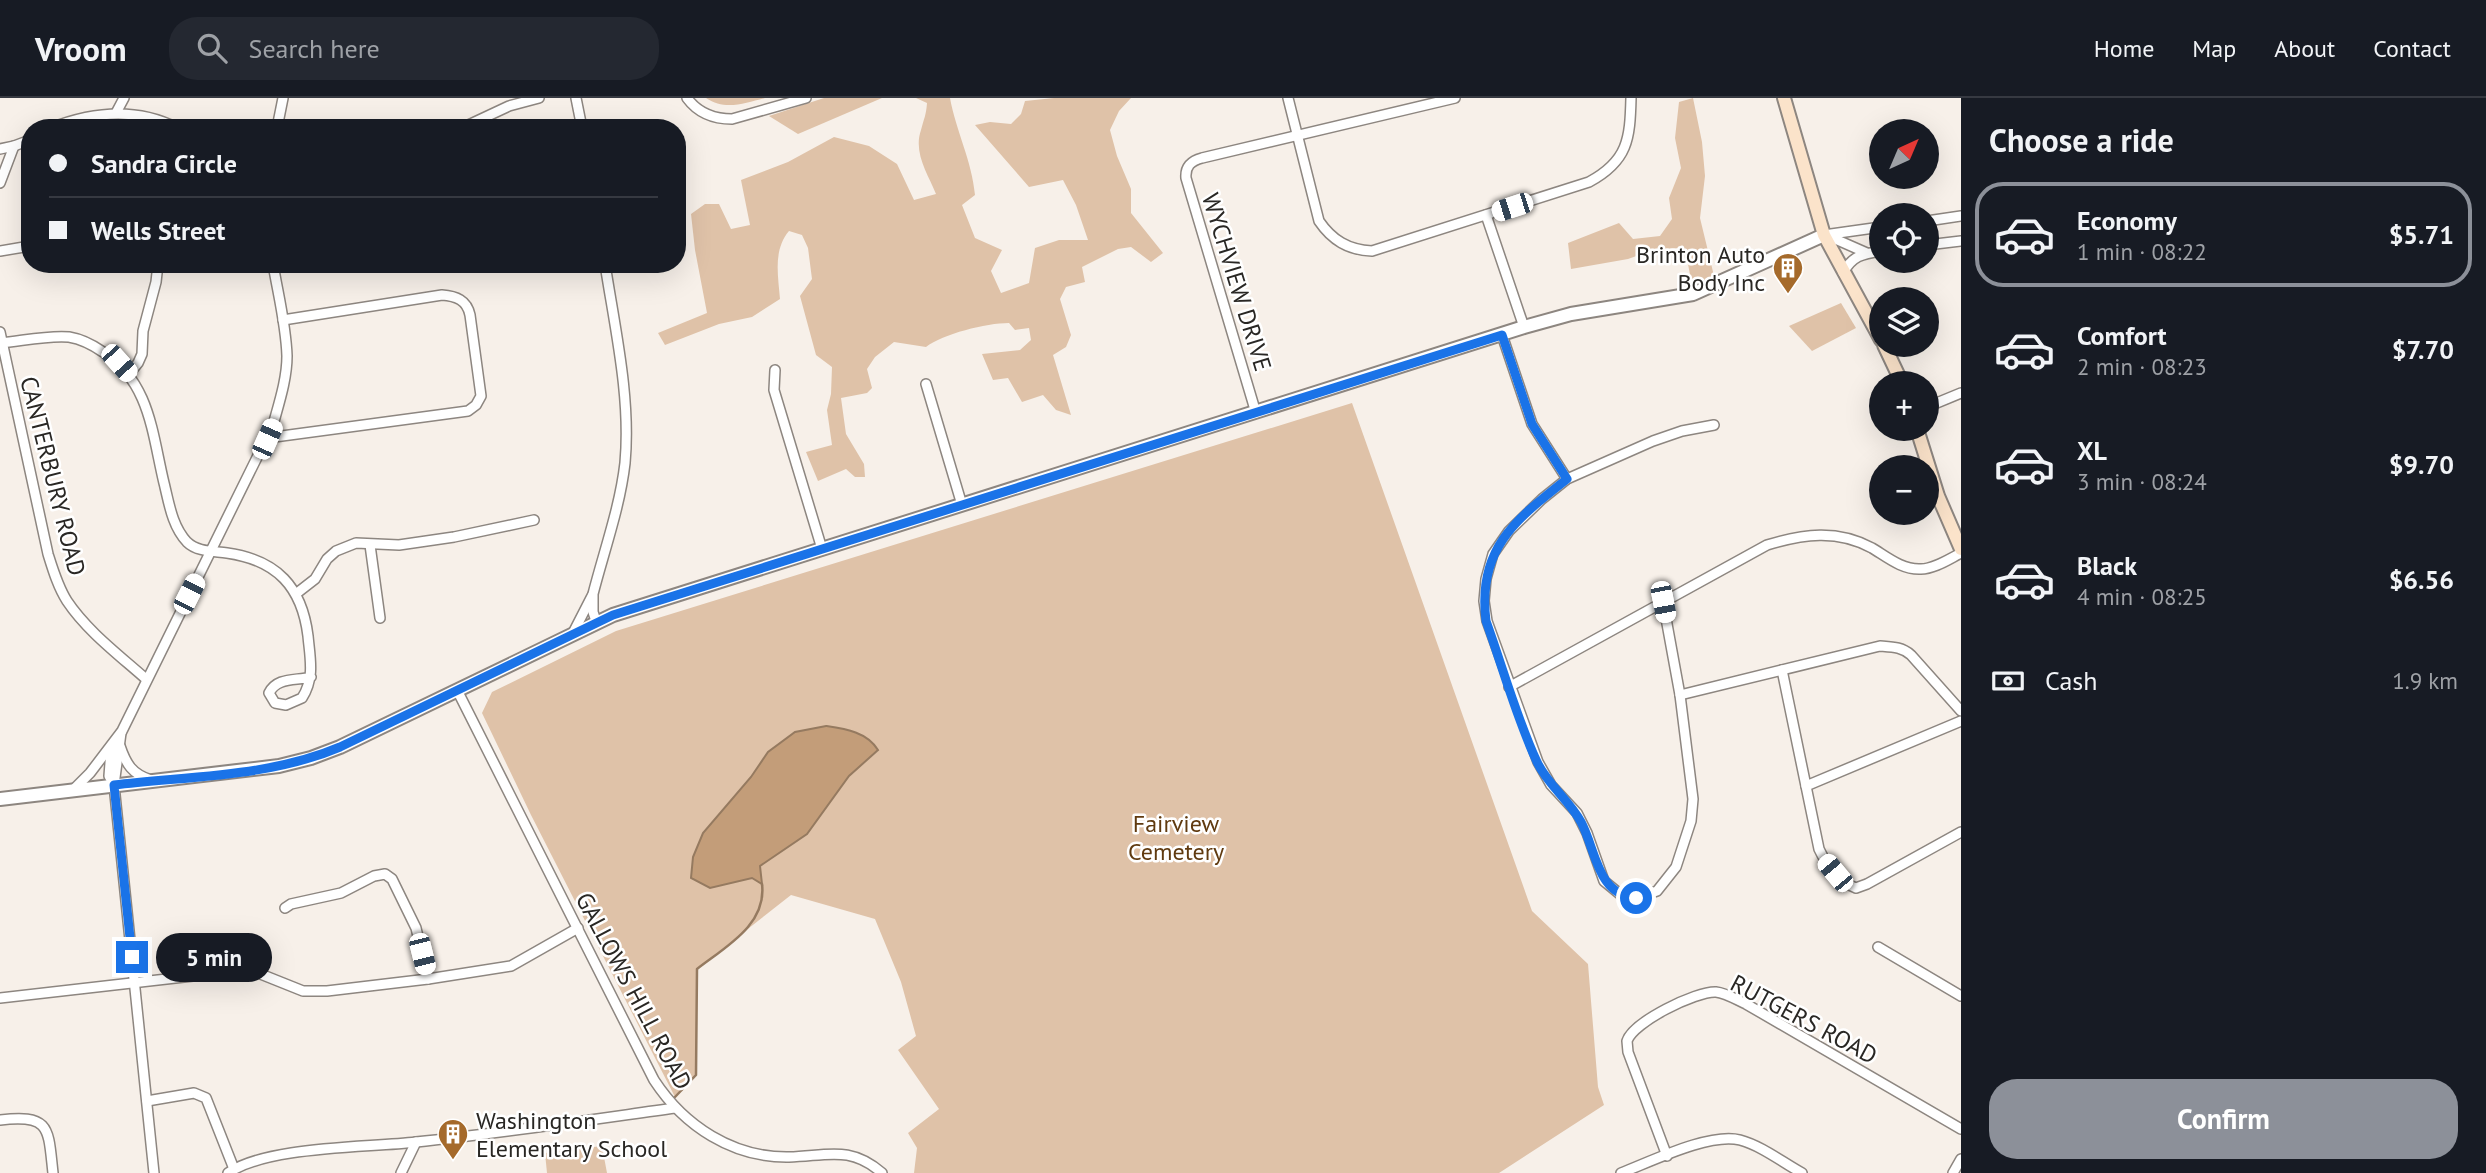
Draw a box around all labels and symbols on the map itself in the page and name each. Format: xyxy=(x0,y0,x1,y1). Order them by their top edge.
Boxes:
north arrow xyxy=(1869,119,1939,189)
street label: WYCHVIEW DRIVE xyxy=(1195,189,1279,375)
car xyxy=(1489,191,1536,223)
place label: Brinton Auto Body Inc xyxy=(1636,239,1765,298)
building icon: Brinton Auto Body Inc xyxy=(1771,251,1805,295)
car xyxy=(98,340,141,386)
street label: CANTERBURY ROAD xyxy=(13,373,93,579)
car xyxy=(249,416,286,462)
car xyxy=(171,571,208,617)
car xyxy=(1649,579,1678,625)
park label: Fairview Cemetery xyxy=(1128,808,1224,867)
car xyxy=(1814,850,1857,896)
route start xyxy=(1620,882,1652,914)
street label: GALLOWS HILL ROAD xyxy=(569,887,699,1095)
car xyxy=(407,931,438,977)
callout: 5 min xyxy=(156,932,272,982)
route end xyxy=(116,941,148,973)
street label: RUTGERS ROAD xyxy=(1725,967,1883,1071)
place label: Washington Elementary School xyxy=(476,1105,667,1164)
building icon: Washington Elementary School xyxy=(436,1117,470,1161)

